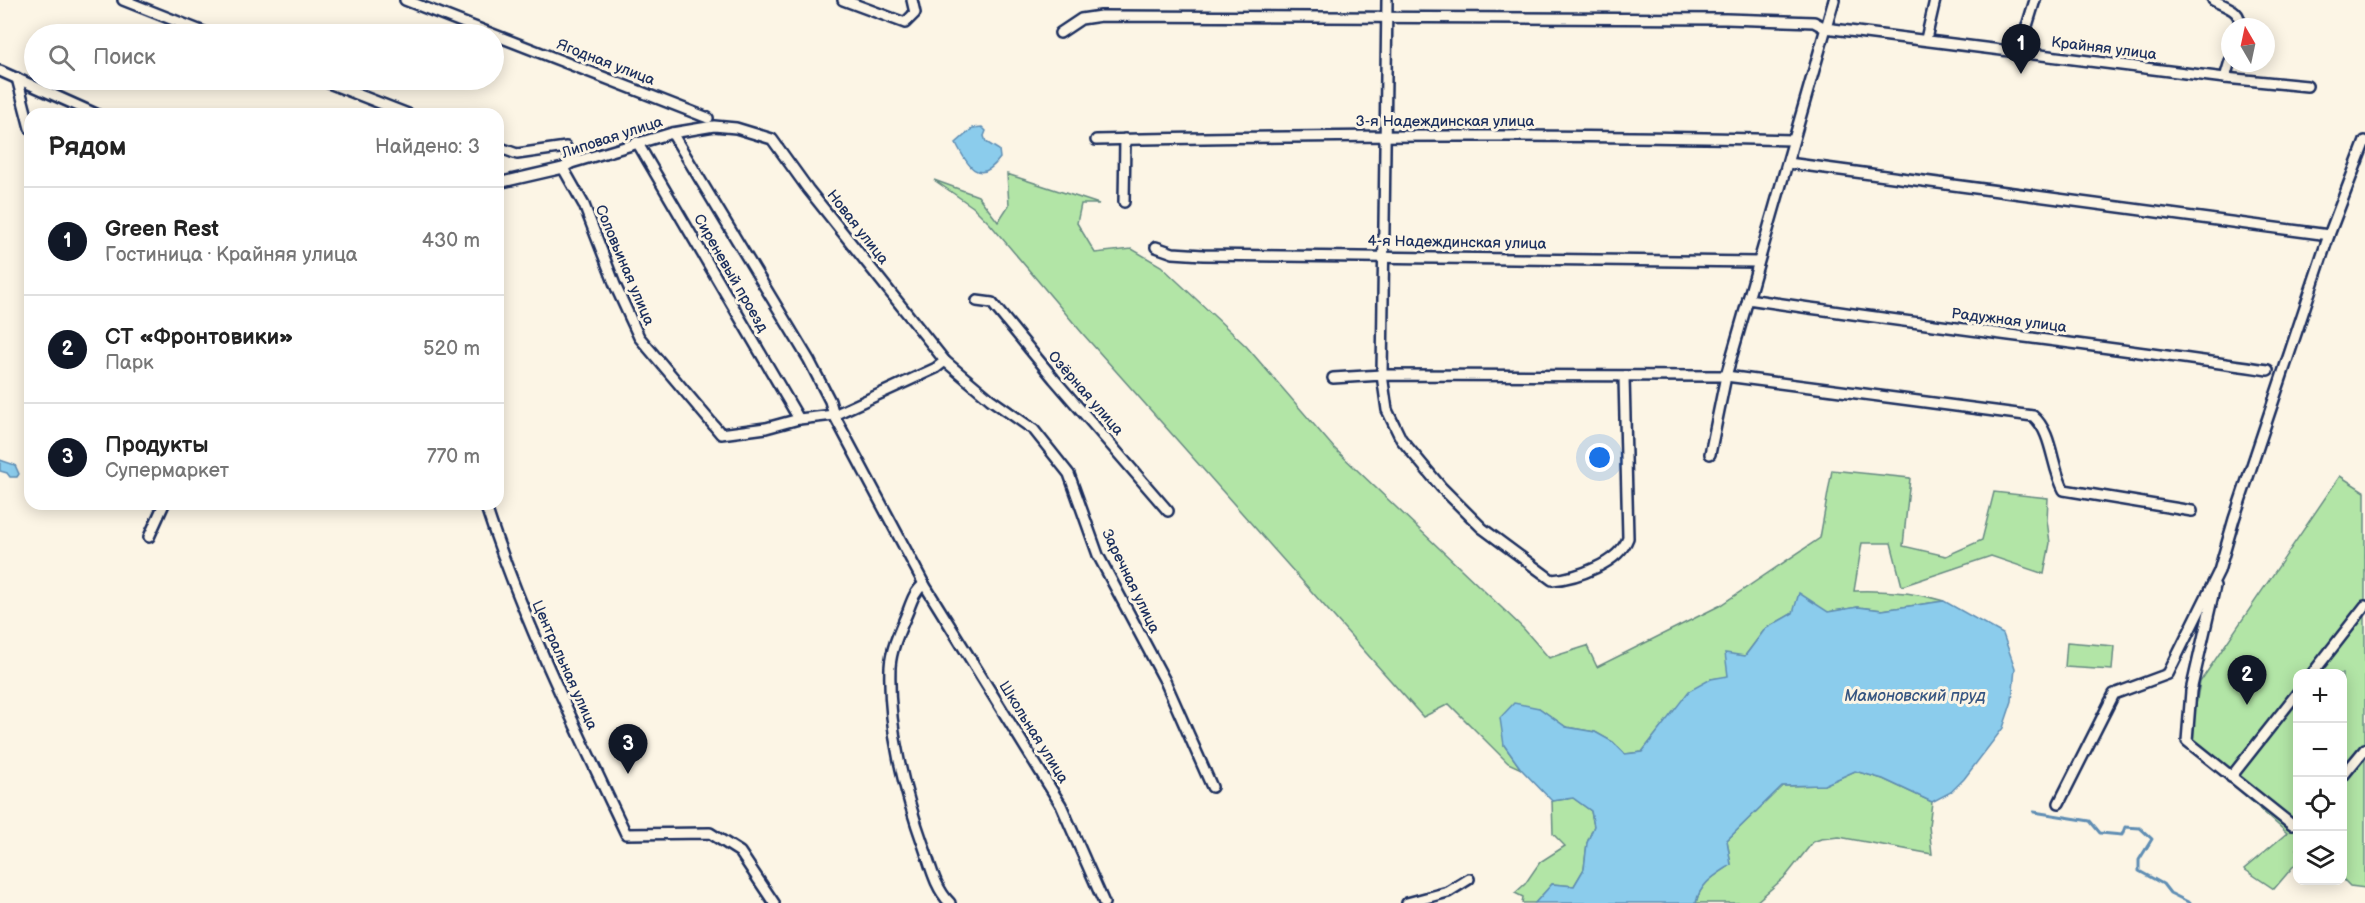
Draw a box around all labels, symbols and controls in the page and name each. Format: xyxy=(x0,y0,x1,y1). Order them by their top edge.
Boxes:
north arrow xyxy=(2221,18,2275,72)
search box xyxy=(24,24,504,90)
pin: 1 xyxy=(2002,25,2040,74)
street label: Крайняя улица xyxy=(2050,33,2158,64)
street label: Ягодная улица xyxy=(554,35,658,90)
icon: search xyxy=(45,41,78,74)
text: Поиск xyxy=(93,44,156,71)
street label: Липовая улица xyxy=(558,112,665,163)
street label: 3-я Надеждинская улица xyxy=(1356,112,1535,131)
text: Рядом xyxy=(48,132,126,163)
text: Найдено: 3 xyxy=(375,135,480,159)
street label: Новая улица xyxy=(823,186,893,269)
street label: Соловьиная улица xyxy=(591,202,659,328)
street label: Сиреневый проезд xyxy=(689,211,772,336)
text: Green Rest xyxy=(105,216,219,243)
text: 1 xyxy=(63,229,72,253)
text: 430 m xyxy=(422,229,480,253)
street label: 4-я Надеждинская улица xyxy=(1367,231,1547,254)
text: Гостиница · Крайняя улица xyxy=(105,243,358,267)
street label: Радужная улица xyxy=(1950,304,2068,337)
text: СТ «Фронтовики» xyxy=(105,324,294,351)
text: 2 xyxy=(62,337,73,361)
text: 520 m xyxy=(423,337,480,361)
street label: Озёрная улица xyxy=(1044,347,1128,440)
text: Парк xyxy=(105,351,154,375)
text: Продукты xyxy=(105,432,209,459)
your location xyxy=(1585,443,1614,472)
text: 3 xyxy=(62,445,73,469)
text: 770 m xyxy=(427,445,480,469)
text: Супермаркет xyxy=(105,459,229,483)
street label: Заречная улица xyxy=(1097,526,1164,636)
street label: Центральная улица xyxy=(527,597,602,733)
pin: 2 xyxy=(2228,656,2266,705)
map controls xyxy=(2293,669,2347,885)
button: + xyxy=(2293,669,2347,723)
street label: Школьная улица xyxy=(994,678,1073,787)
water label: Мамоновский пруд xyxy=(1844,687,1986,706)
button: − xyxy=(2293,723,2347,777)
pin: 3 xyxy=(608,724,648,774)
button: locate xyxy=(2293,777,2347,831)
button: layers xyxy=(2293,831,2347,885)

